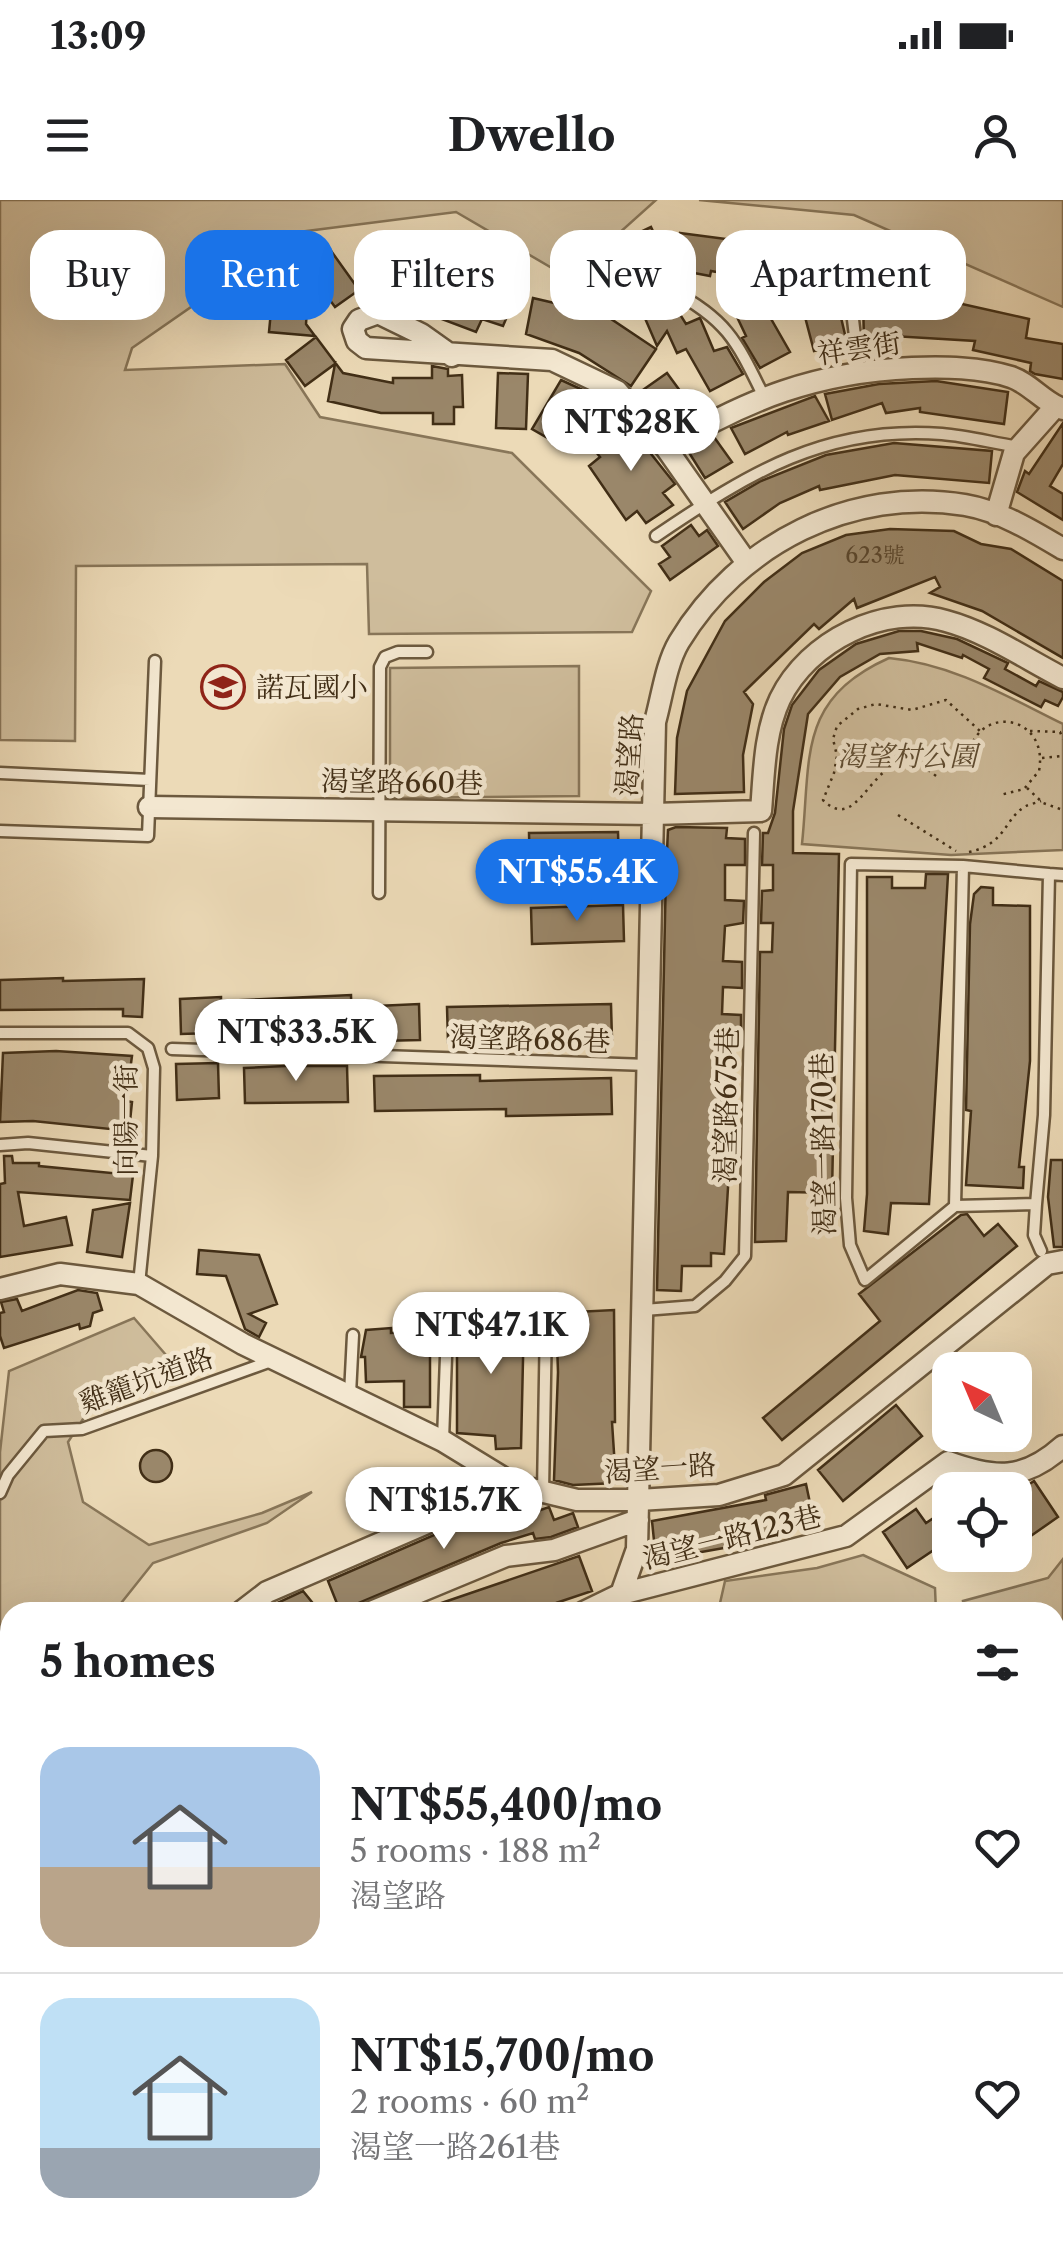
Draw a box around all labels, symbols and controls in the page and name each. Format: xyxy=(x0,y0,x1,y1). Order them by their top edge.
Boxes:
text: 13:09 xyxy=(50,12,147,59)
text: Dwello xyxy=(447,107,616,163)
icon: menu xyxy=(40,108,95,163)
icon: person xyxy=(968,108,1023,163)
chip: Buy xyxy=(30,230,165,320)
chip: Rent xyxy=(185,230,334,320)
chip: Filters xyxy=(354,230,530,320)
chip: New xyxy=(550,230,696,320)
chip: Apartment xyxy=(716,230,966,320)
street label: 祥雲街 xyxy=(815,325,903,371)
pin: NT$28K xyxy=(550,389,712,474)
text: NT$28K xyxy=(564,402,698,441)
house number: 623號 xyxy=(845,542,905,569)
school or university icon: 諾瓦國小 xyxy=(200,664,246,710)
place label: 諾瓦國小 xyxy=(256,670,368,704)
street label: 渴望路 xyxy=(609,712,649,798)
park label: 渴望村公園 xyxy=(837,739,981,773)
street label: 渴望路660巷 xyxy=(320,764,484,800)
pin: NT$55.4K xyxy=(474,839,680,924)
text: NT$55.4K xyxy=(497,852,657,891)
pin: NT$33.5K xyxy=(193,999,399,1084)
text: NT$33.5K xyxy=(217,1012,375,1051)
street label: 渴望路686巷 xyxy=(449,1019,611,1059)
street label: 渴望路675巷 xyxy=(708,1026,744,1184)
street label: 渴望一路170巷 xyxy=(804,1052,842,1236)
street label: 向陽一街 xyxy=(109,1064,143,1176)
pin: NT$47.1K xyxy=(388,1292,594,1377)
text: NT$47.1K xyxy=(414,1305,568,1344)
street label: 雞籠坑道路 xyxy=(74,1340,218,1420)
north arrow xyxy=(932,1352,1032,1452)
map controls xyxy=(932,1352,1032,1572)
street label: 渴望一路 xyxy=(603,1447,717,1489)
pin: NT$15.7K xyxy=(341,1467,547,1552)
button: locate xyxy=(932,1472,1032,1572)
text: NT$15.7K xyxy=(367,1480,521,1519)
street label: 渴望一路123巷 xyxy=(639,1498,825,1576)
icon: filters xyxy=(970,1635,1025,1690)
text: 5 homes xyxy=(40,1636,216,1688)
text: NT$55,400/mo xyxy=(350,1779,662,1831)
icon: home xyxy=(120,1787,240,1907)
icon: heart xyxy=(970,1820,1025,1875)
text: 5 rooms · 188 m² xyxy=(350,1831,601,1870)
text: 渴望路 xyxy=(350,1876,446,1915)
text: NT$15,700/mo xyxy=(350,2030,654,2082)
icon: home xyxy=(120,2038,240,2158)
icon: heart xyxy=(970,2071,1025,2126)
text: 2 rooms · 60 m² xyxy=(350,2082,589,2121)
text: 渴望一路261巷 xyxy=(350,2127,561,2166)

